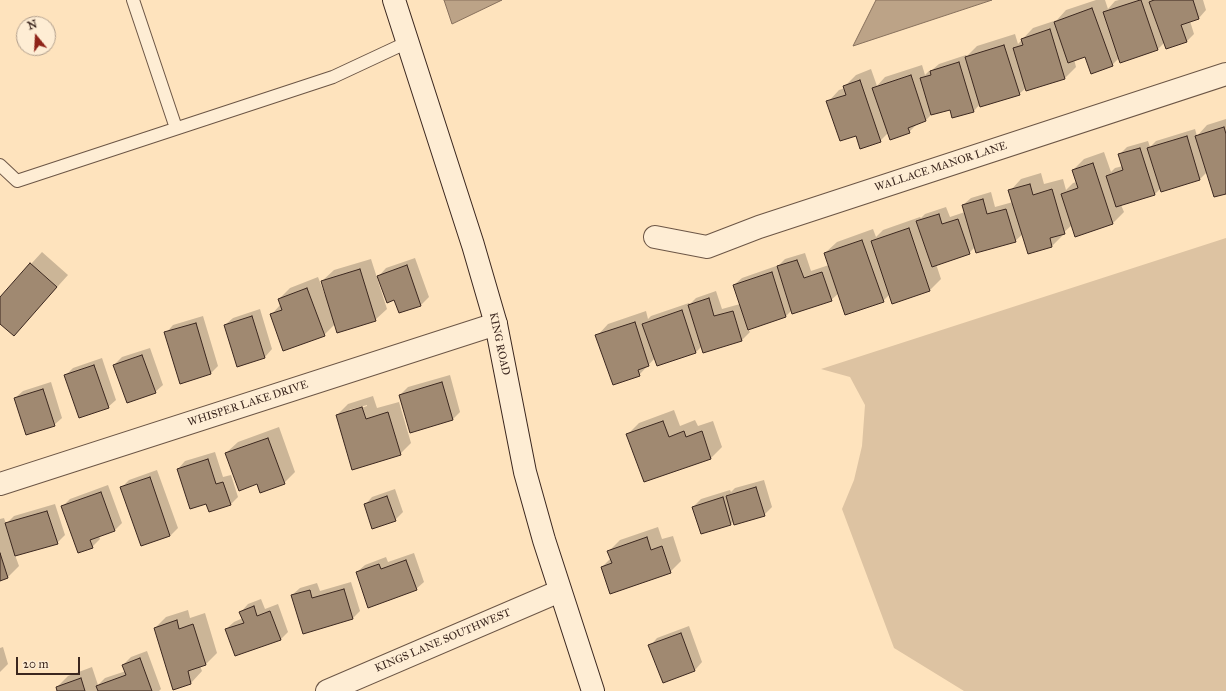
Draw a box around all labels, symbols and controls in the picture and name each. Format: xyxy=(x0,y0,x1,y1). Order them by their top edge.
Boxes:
north arrow xyxy=(16,16,56,56)
text: N xyxy=(26,17,39,33)
street label: WALLACE MANOR LANE xyxy=(873,139,1009,195)
street label: KING ROAD xyxy=(486,311,512,377)
street label: WHISPER LAKE DRIVE xyxy=(186,378,310,430)
street label: KINGS LANE SOUTHWEST xyxy=(373,606,513,676)
scale bar xyxy=(18,649,82,675)
text: 20 m xyxy=(23,657,49,671)

